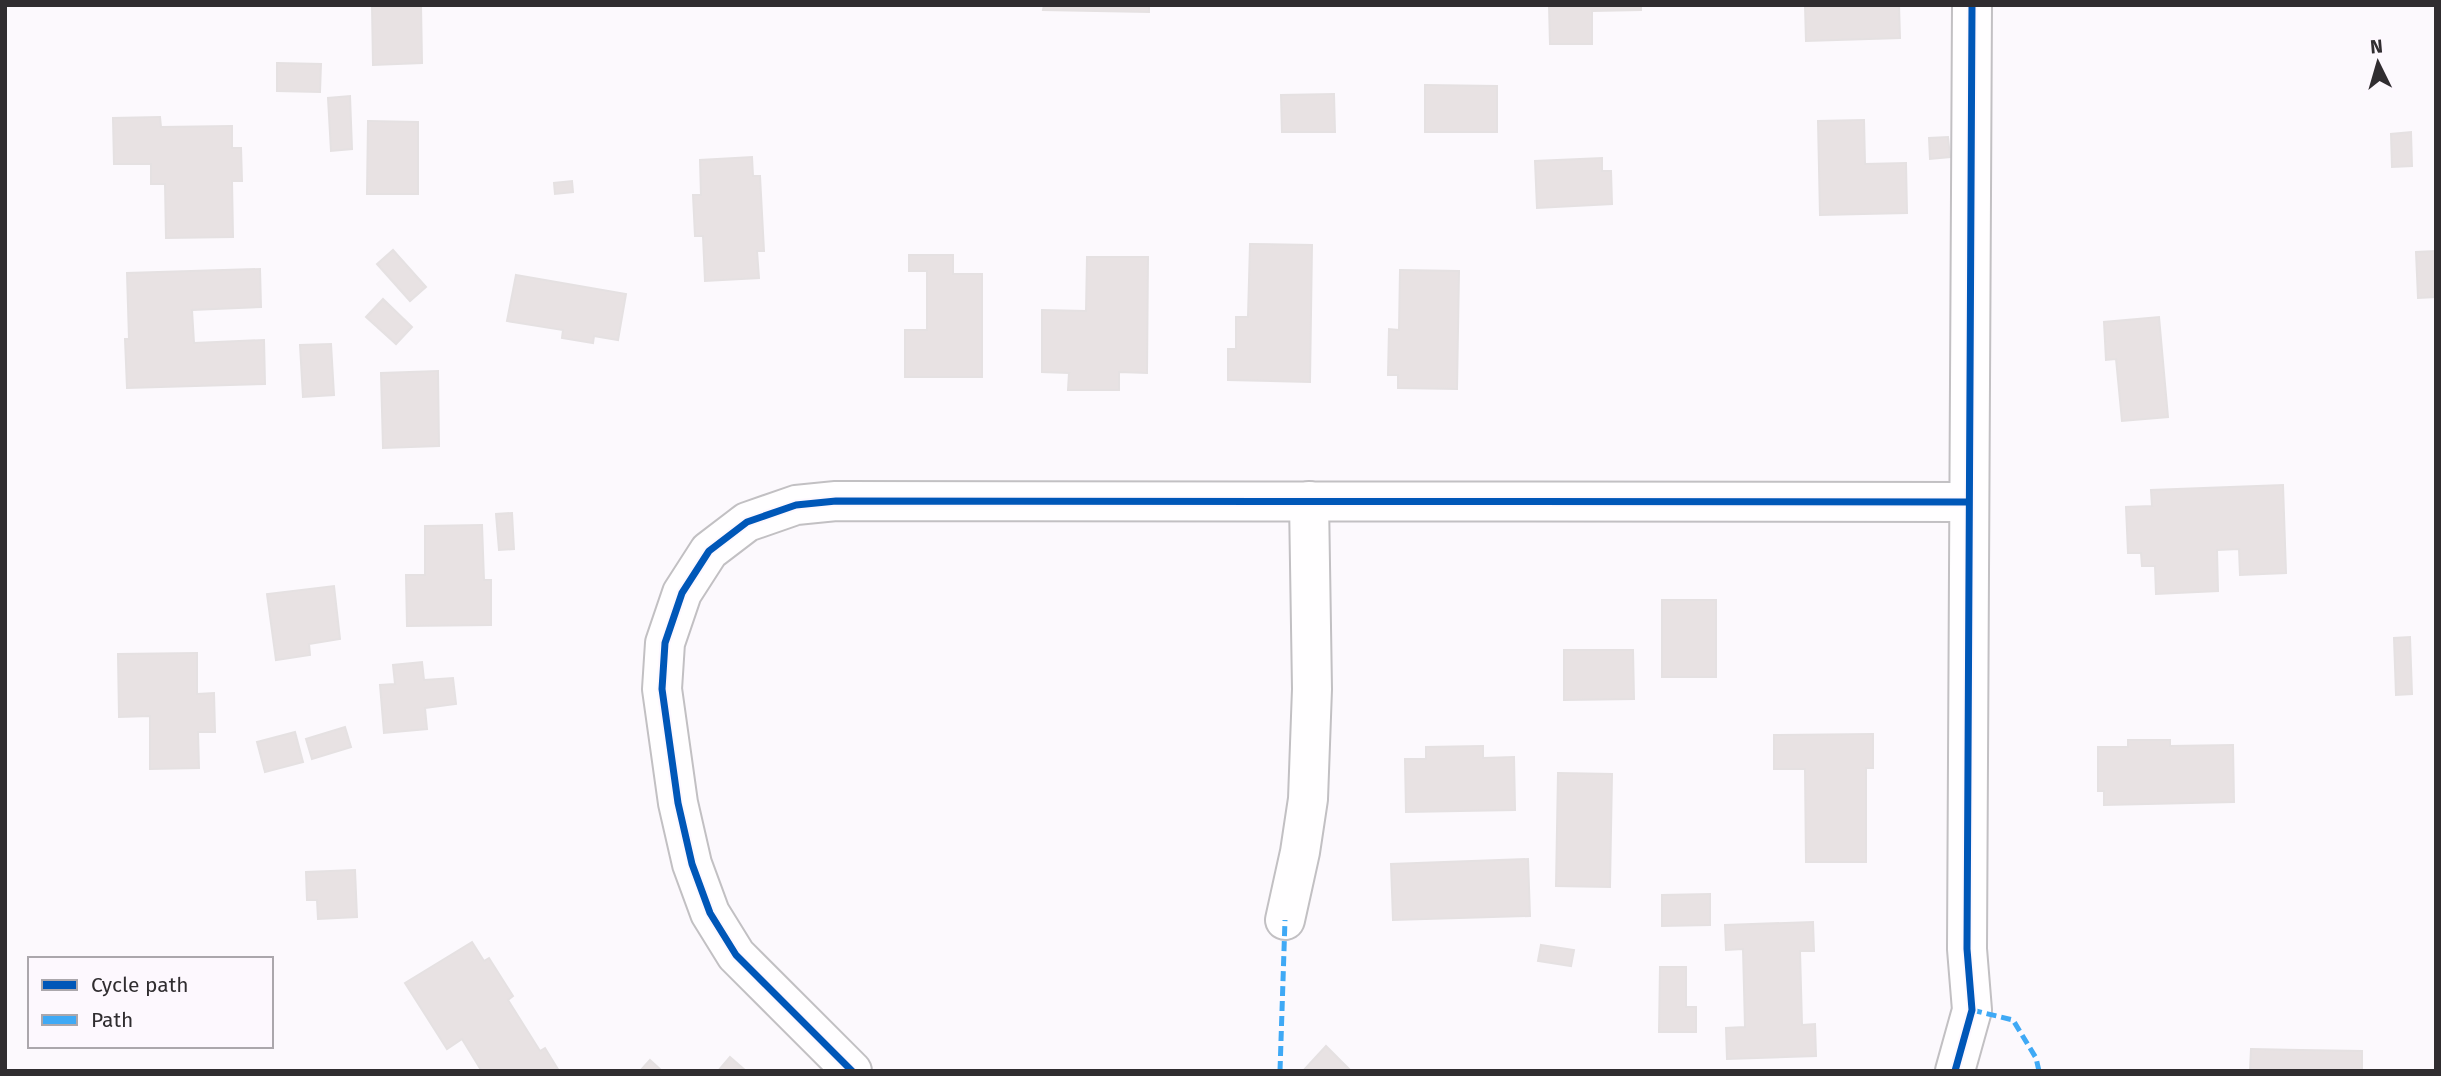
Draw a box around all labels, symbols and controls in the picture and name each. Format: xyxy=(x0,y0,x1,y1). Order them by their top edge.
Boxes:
north arrow xyxy=(2343,28,2413,98)
text: N xyxy=(2369,35,2384,59)
legend xyxy=(28,957,273,1048)
text: Cycle path xyxy=(91,972,189,998)
text: Path xyxy=(91,1007,133,1033)

